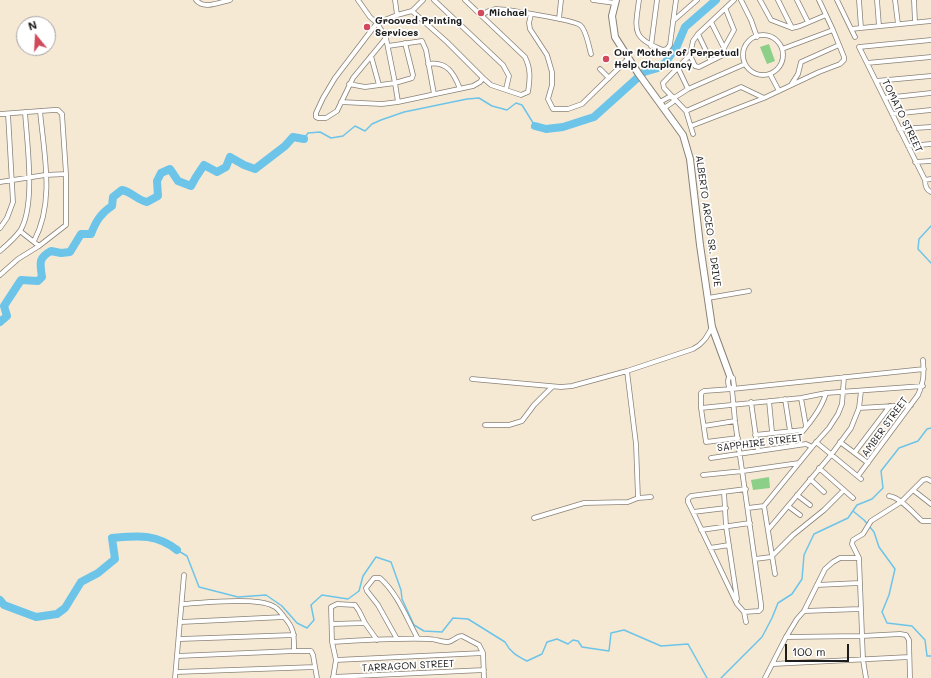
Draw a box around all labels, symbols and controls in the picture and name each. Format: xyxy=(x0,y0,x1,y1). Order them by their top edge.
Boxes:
place label: Michael xyxy=(489,7,527,19)
marker: Michael xyxy=(476,8,486,18)
place label: Grooved Printing Services xyxy=(375,15,462,38)
north arrow xyxy=(16,16,56,56)
text: N xyxy=(26,17,39,33)
marker: Grooved Printing Services xyxy=(362,22,372,32)
place label: Our Mother of Perpetual Help Chaplancy xyxy=(614,47,739,70)
marker: Our Mother of Perpetual Help Chaplancy xyxy=(601,54,611,64)
street label: TOMATO STREET xyxy=(879,78,925,154)
street label: ALBERTO ARCEO SR. DRIVE xyxy=(693,155,723,287)
street label: AMBER STREET xyxy=(859,395,911,459)
street label: SAPPHIRE STREET xyxy=(716,432,804,454)
scale bar xyxy=(787,636,851,662)
text: 100 m xyxy=(792,643,826,659)
street label: TARRAGON STREET xyxy=(361,658,455,674)

